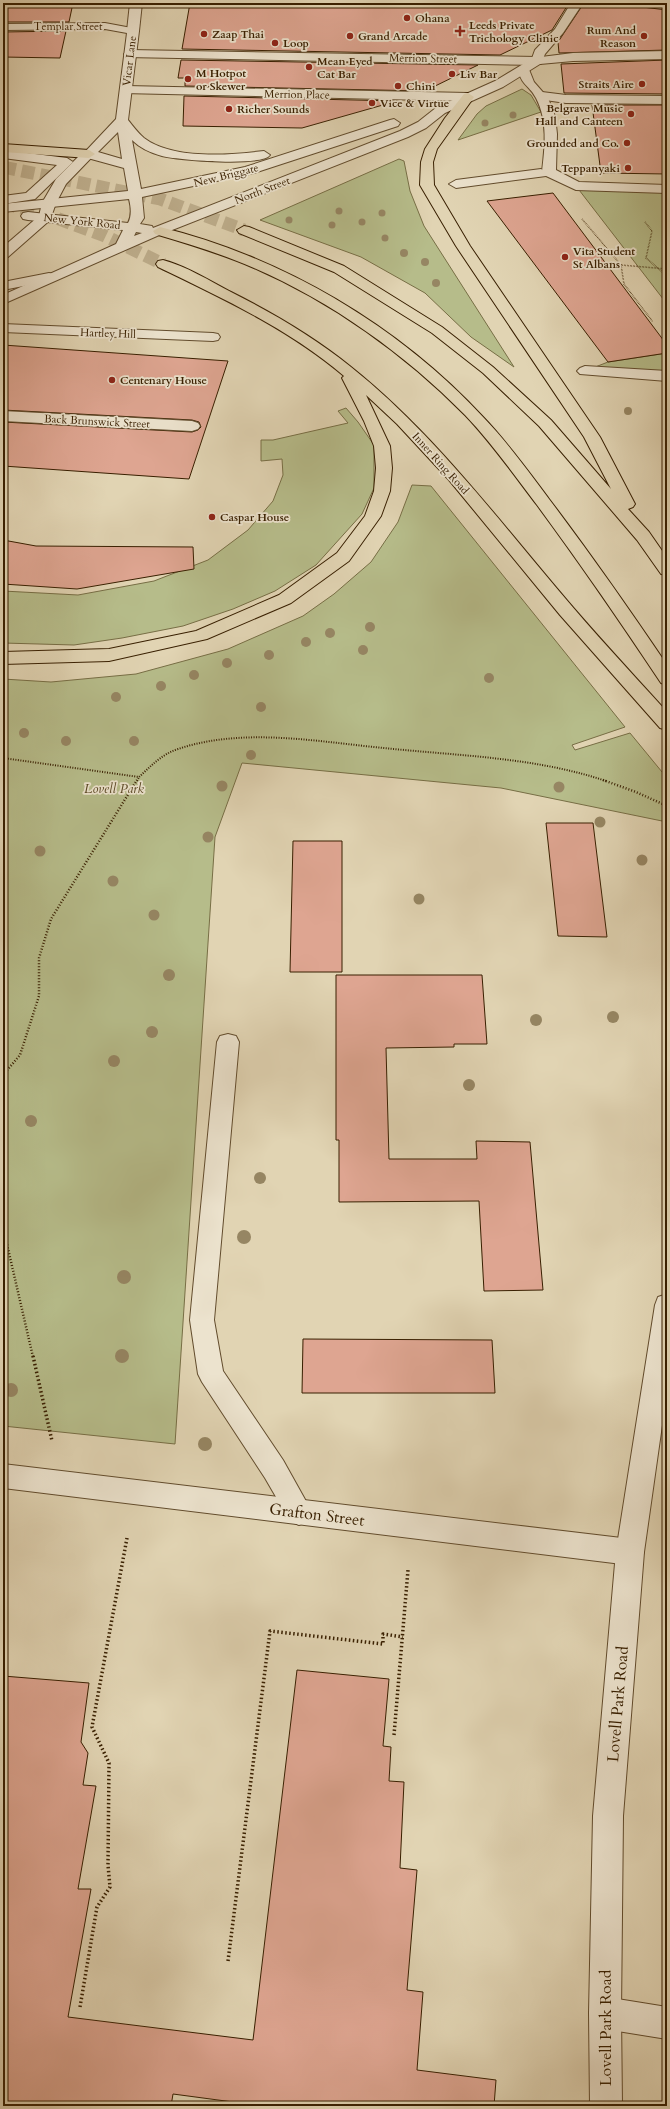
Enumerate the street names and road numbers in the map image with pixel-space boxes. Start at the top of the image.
street label: Templar Street [33,19,103,34]
street label: Vicar Lane [119,35,140,87]
street label: Merrion Street [389,50,458,67]
street label: Merrion Place [264,86,330,103]
street label: New Briggate [192,160,260,191]
street label: North Street [232,173,293,208]
street label: New York Road [43,210,121,233]
street label: Hartley Hill [80,325,136,342]
street label: Back Brunswick Street [44,411,151,432]
street label: Inner Ring Road [409,429,473,498]
street label: Grafton Street [268,1498,366,1532]
street label: Lovell Park Road [602,1645,634,1763]
street label: Lovell Park Road [595,1969,617,2086]

